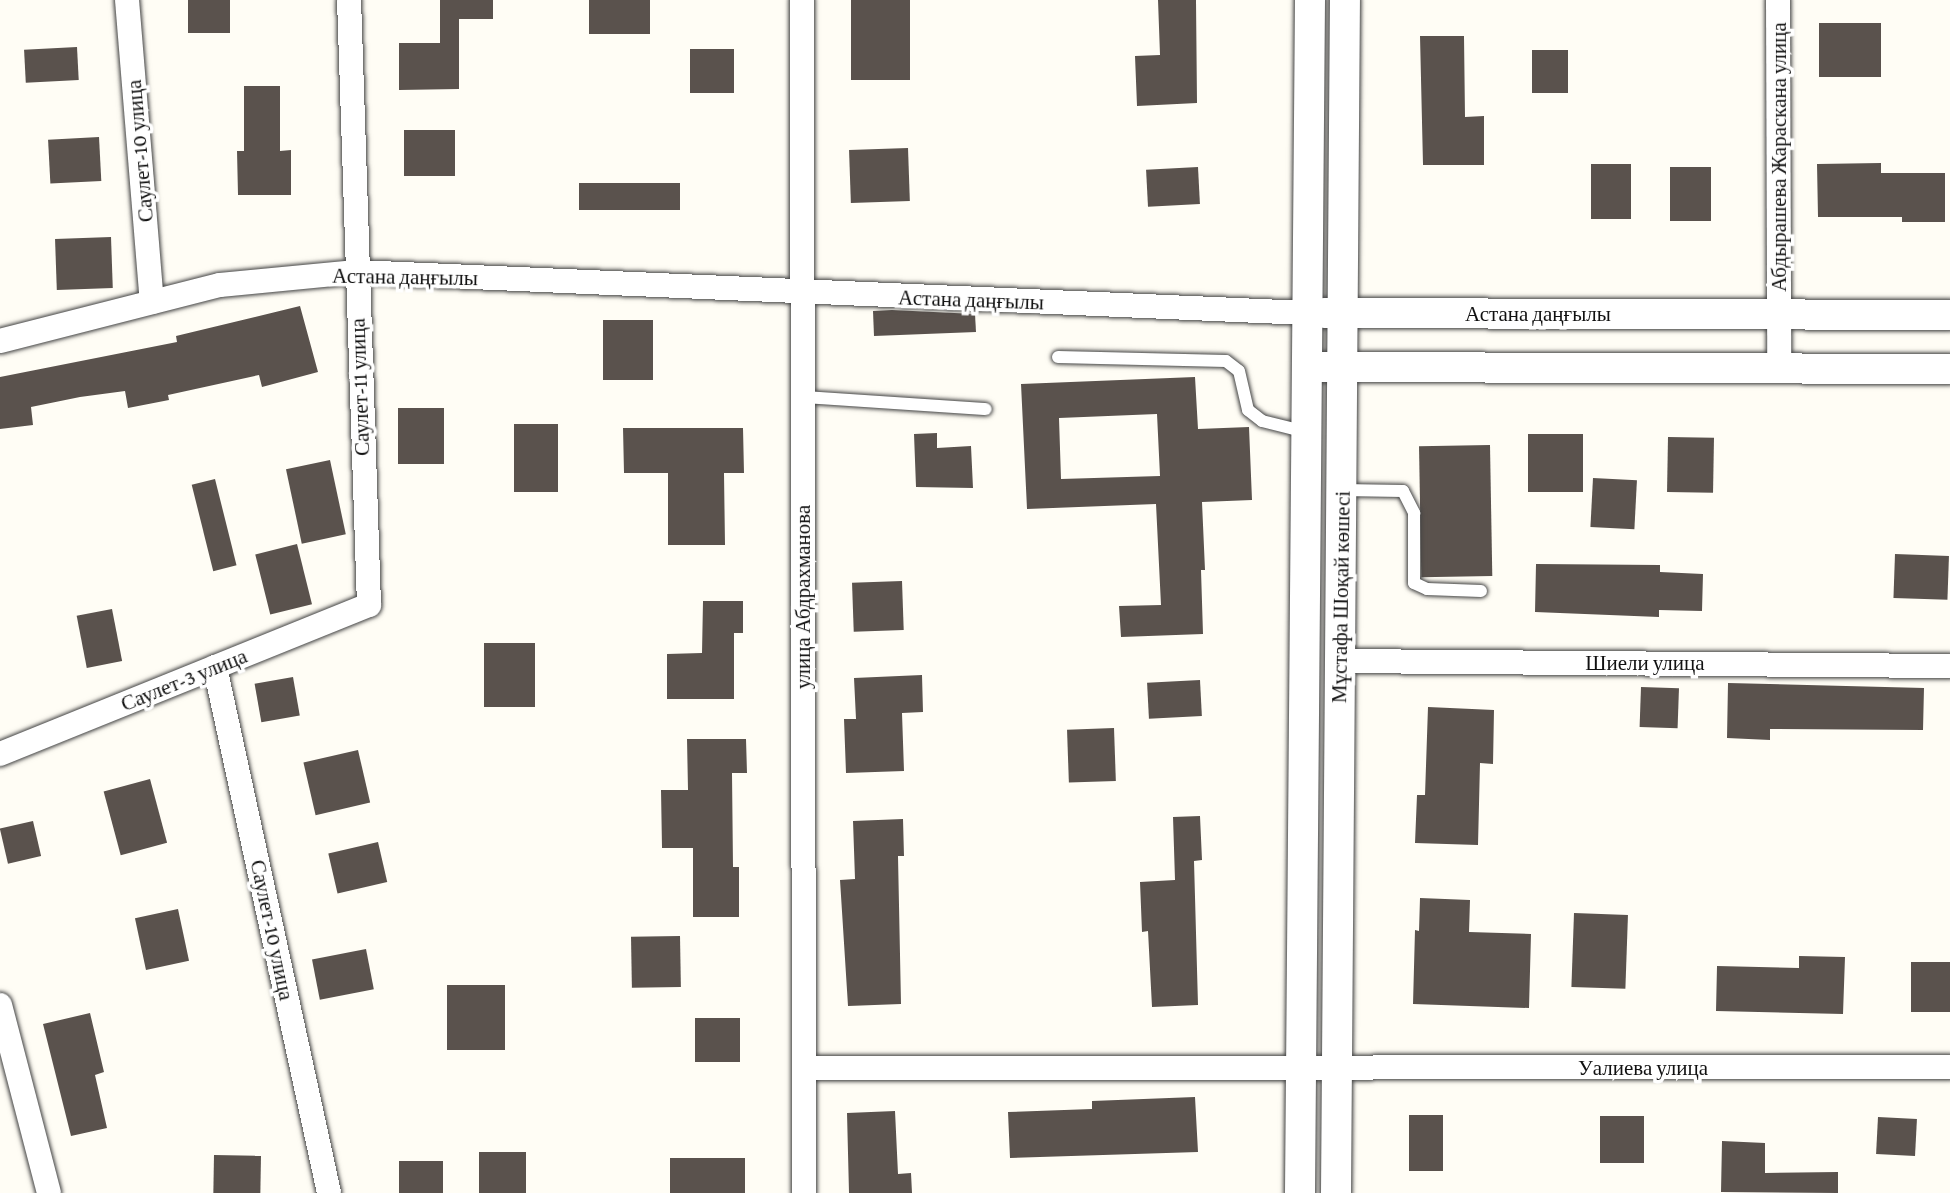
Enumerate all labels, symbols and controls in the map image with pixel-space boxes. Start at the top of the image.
street label: Абдырашева Жараскана улица [1766,22,1792,292]
street label: Саулет-10 улица [121,79,159,223]
street label: Астана даңғылы [332,263,478,291]
street label: Астана даңғылы [898,285,1044,315]
street label: Астана даңғылы [1465,301,1611,327]
street label: Саулет-11 улица [345,318,375,456]
street label: Мұстафа Шоқай көшесі [1327,491,1355,703]
street label: улица Абдрахманова [790,505,816,689]
street label: Саулет-3 улица [117,643,251,717]
street label: Шиели улица [1585,650,1705,676]
street label: Саулет-10 улица [245,858,299,1002]
street label: Уалиева улица [1578,1055,1708,1081]

